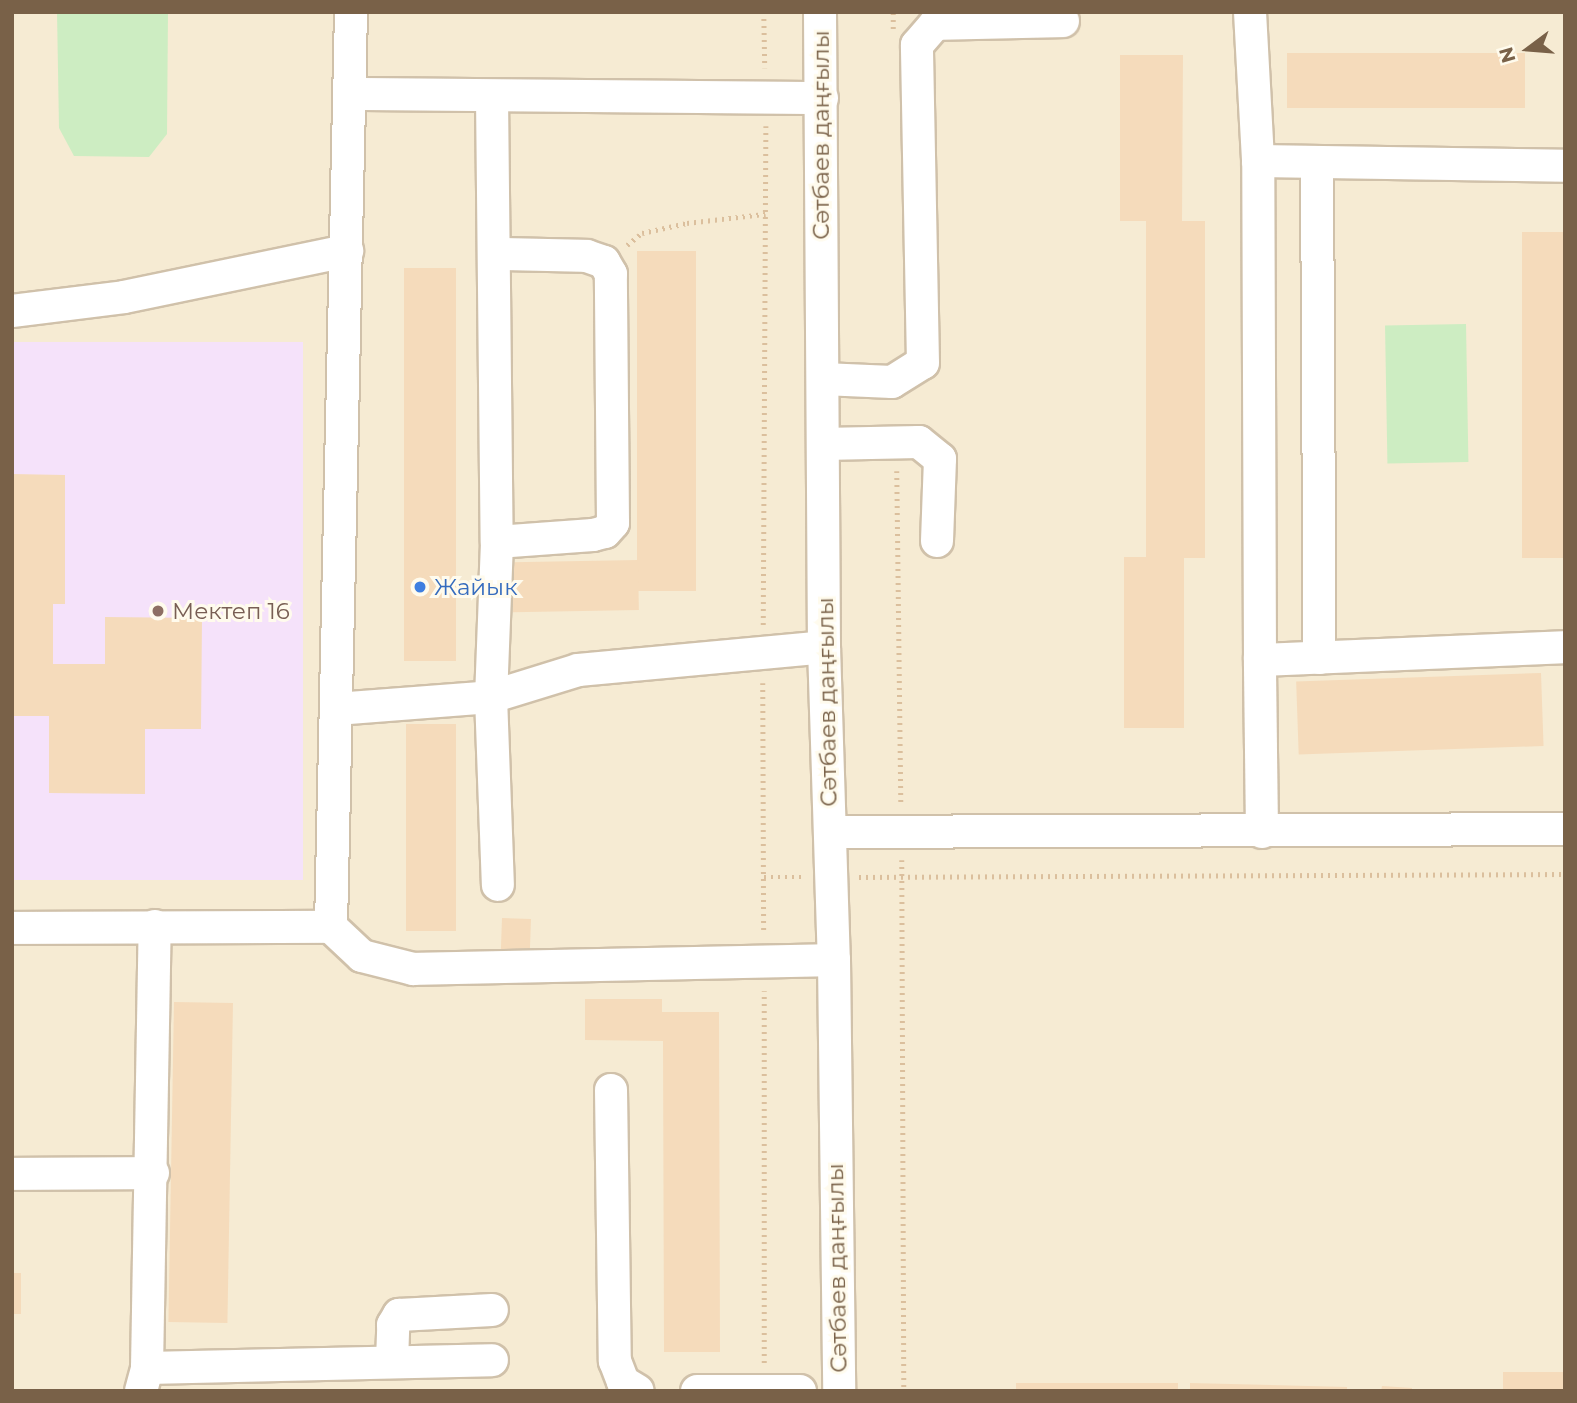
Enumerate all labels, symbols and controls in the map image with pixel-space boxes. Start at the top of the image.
north arrow [1493,14,1563,84]
street label: Сәтбаев даңғылы [807,30,835,240]
text: N [1494,44,1521,65]
place label: Жайык [434,573,518,601]
marker: Жайык [412,579,428,595]
place label: Мектеп 16 [172,597,290,625]
street label: Сәтбаев даңғылы [811,597,843,807]
marker: Мектеп 16 [150,603,166,619]
street label: Сәтбаев даңғылы [821,1163,853,1373]

